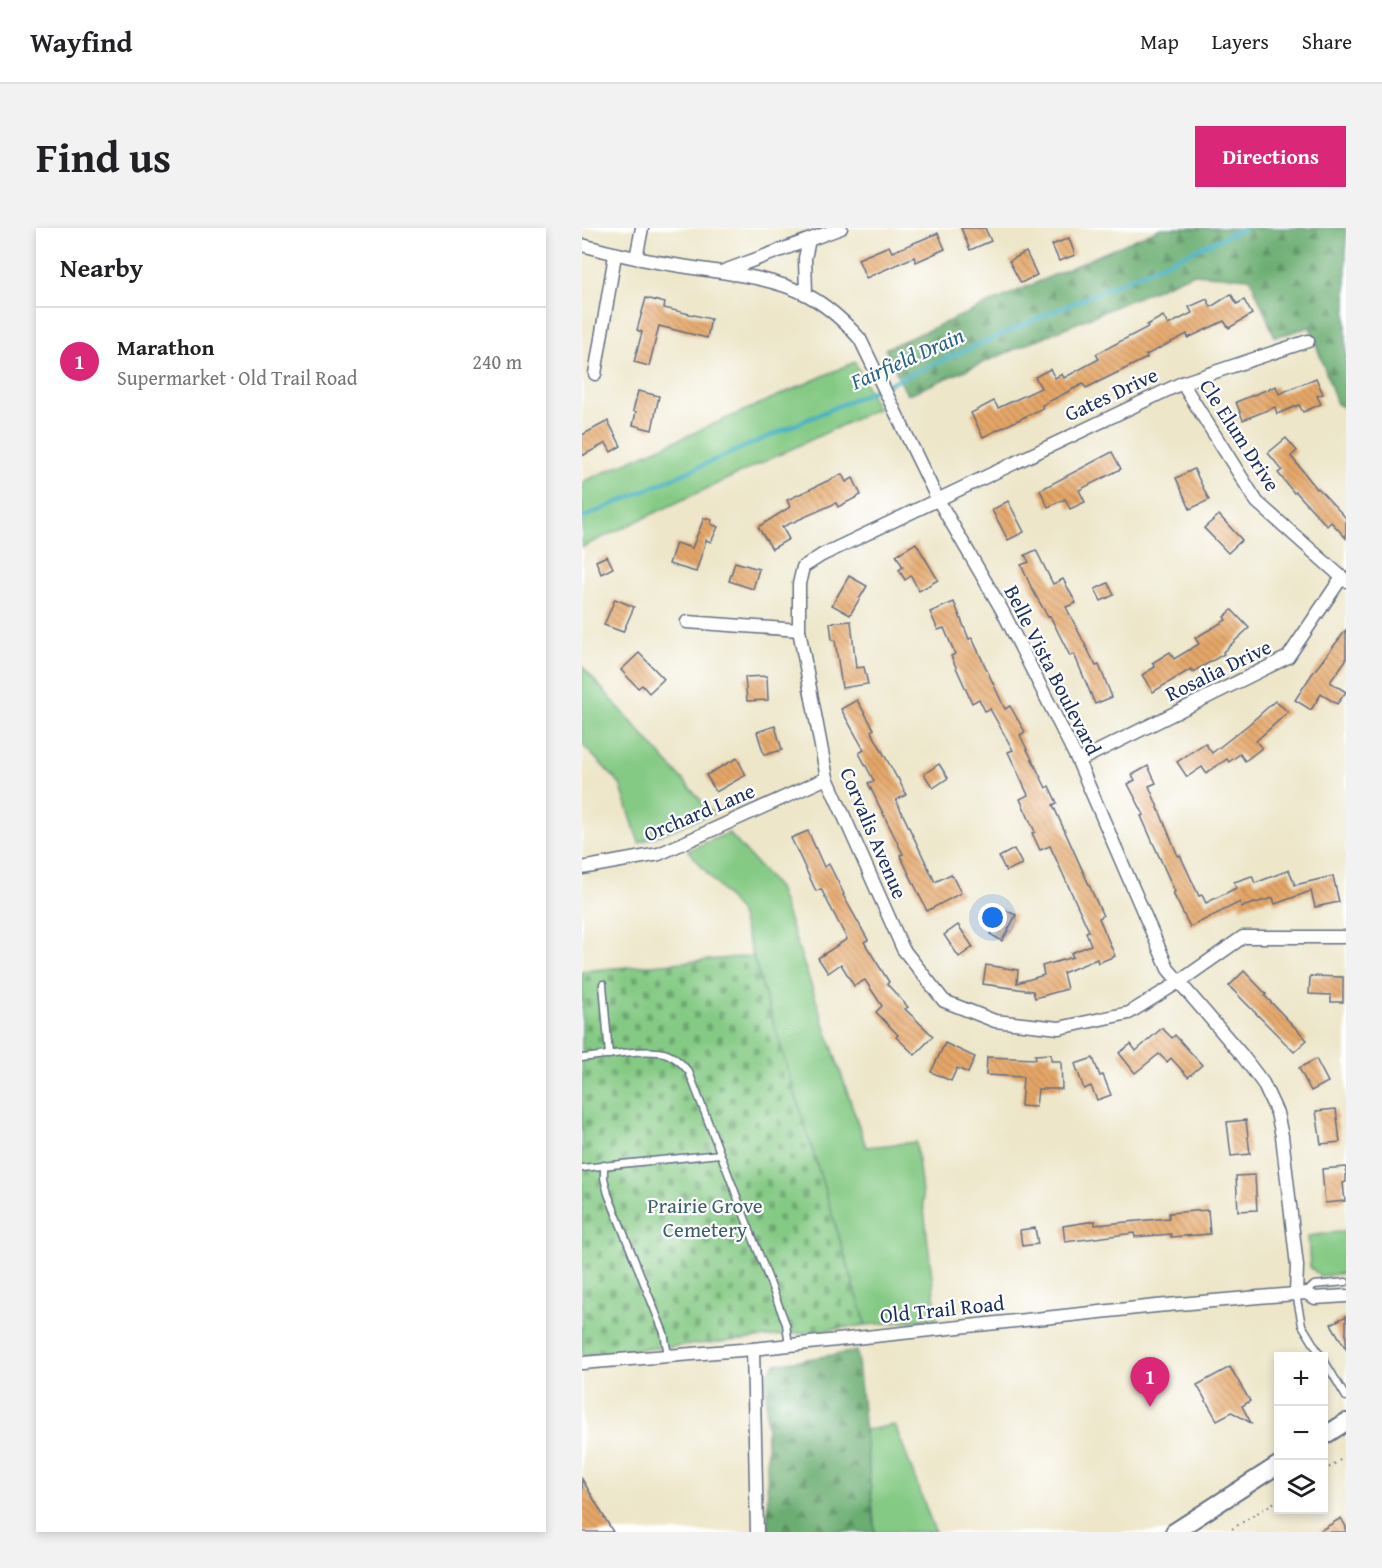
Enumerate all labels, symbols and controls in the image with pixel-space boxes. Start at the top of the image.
text: Wayfind [30,21,132,62]
text: Map [1140,26,1179,57]
text: Layers [1212,26,1269,57]
text: Share [1302,26,1352,57]
text: Find us [36,126,171,187]
button: Directions [1195,126,1346,187]
text: Nearby [60,248,143,287]
water label: Fairfield Drain [844,319,969,398]
text: Marathon [117,331,214,363]
text: 1 [74,347,85,376]
text: 240 m [472,347,522,376]
street label: Gates Drive [1059,359,1163,429]
text: Supermarket · Old Trail Road [117,363,357,392]
street label: Cle Elum Drive [1192,373,1288,497]
street label: Belle Vista Boulevard [997,580,1110,761]
street label: Rosalia Drive [1160,631,1276,709]
street label: Corvalis Avenue [832,762,916,904]
street label: Orchard Lane [639,775,759,849]
your location [978,903,1007,932]
park label: Prairie Grove Cemetery [647,1190,763,1245]
street label: Old Trail Road [878,1287,1007,1331]
map controls [1274,1352,1328,1514]
button: + [1274,1352,1328,1406]
pin: 1 [1130,1358,1170,1407]
button: − [1274,1406,1328,1460]
button: layers [1274,1460,1328,1514]

